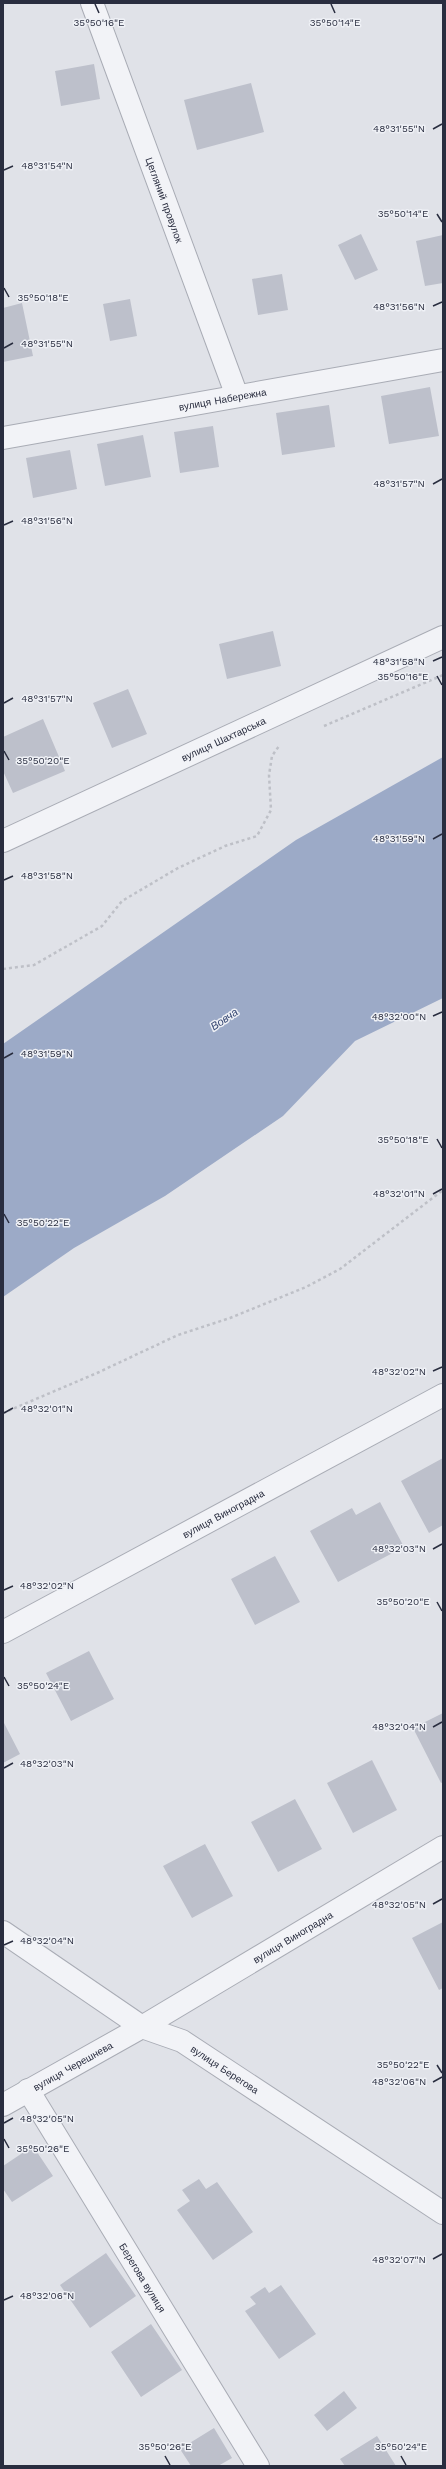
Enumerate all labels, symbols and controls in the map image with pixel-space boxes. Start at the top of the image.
text: 35°50'16"E [73,17,125,28]
text: 35°50'14"E [310,17,360,28]
text: 48°31'55"N [373,123,425,134]
street label: Цегляний провулок [143,156,185,245]
text: 48°31'54"N [21,160,73,171]
text: 35°50'14"E [378,208,428,219]
text: 35°50'18"E [17,292,69,303]
text: 48°31'56"N [373,301,425,312]
text: 48°31'55"N [21,338,73,349]
street label: вулиця Набережна [178,386,268,413]
text: 48°31'57"N [373,478,425,489]
text: 48°31'56"N [21,515,73,526]
text: 48°31'58"N [373,656,425,667]
text: 35°50'16"E [377,671,429,682]
text: 48°31'57"N [21,693,73,704]
street label: вулиця Шахтарська [180,715,268,763]
text: 35°50'20"E [16,755,70,766]
text: 48°31'59"N [373,833,425,844]
text: 48°31'58"N [21,870,73,881]
water label: Вовча [208,1006,241,1033]
text: 48°32'00"N [372,1011,426,1022]
text: 48°31'59"N [21,1048,73,1059]
text: 35°50'18"E [377,1134,429,1145]
text: 48°32'01"N [373,1188,425,1199]
text: 35°50'22"E [17,1217,69,1228]
text: 48°32'02"N [372,1366,426,1377]
text: 48°32'01"N [21,1403,73,1414]
street label: вулиця Виноградна [181,1487,266,1540]
text: 48°32'03"N [372,1543,426,1554]
text: 48°32'02"N [20,1580,74,1591]
text: 35°50'20"E [376,1596,430,1607]
text: 35°50'24"E [17,1680,69,1691]
text: 48°32'04"N [372,1721,426,1732]
text: 48°32'03"N [20,1758,74,1769]
text: 48°32'05"N [372,1899,426,1910]
street label: вулиця Виноградна [251,1909,335,1965]
text: 48°32'04"N [20,1935,74,1946]
street label: вулиця Черешнева [31,2039,115,2093]
street label: вулиця Берегова [189,2043,261,2096]
text: 35°50'22"E [377,2059,429,2070]
text: 48°32'06"N [372,2076,426,2087]
text: 48°32'05"N [20,2113,74,2124]
text: 35°50'26"E [17,2143,69,2154]
street label: Берегова вулиця [117,2241,168,2314]
text: 48°32'07"N [372,2254,426,2265]
text: 48°32'06"N [20,2290,74,2301]
text: 35°50'26"E [139,2441,191,2452]
text: 35°50'24"E [375,2441,427,2452]

